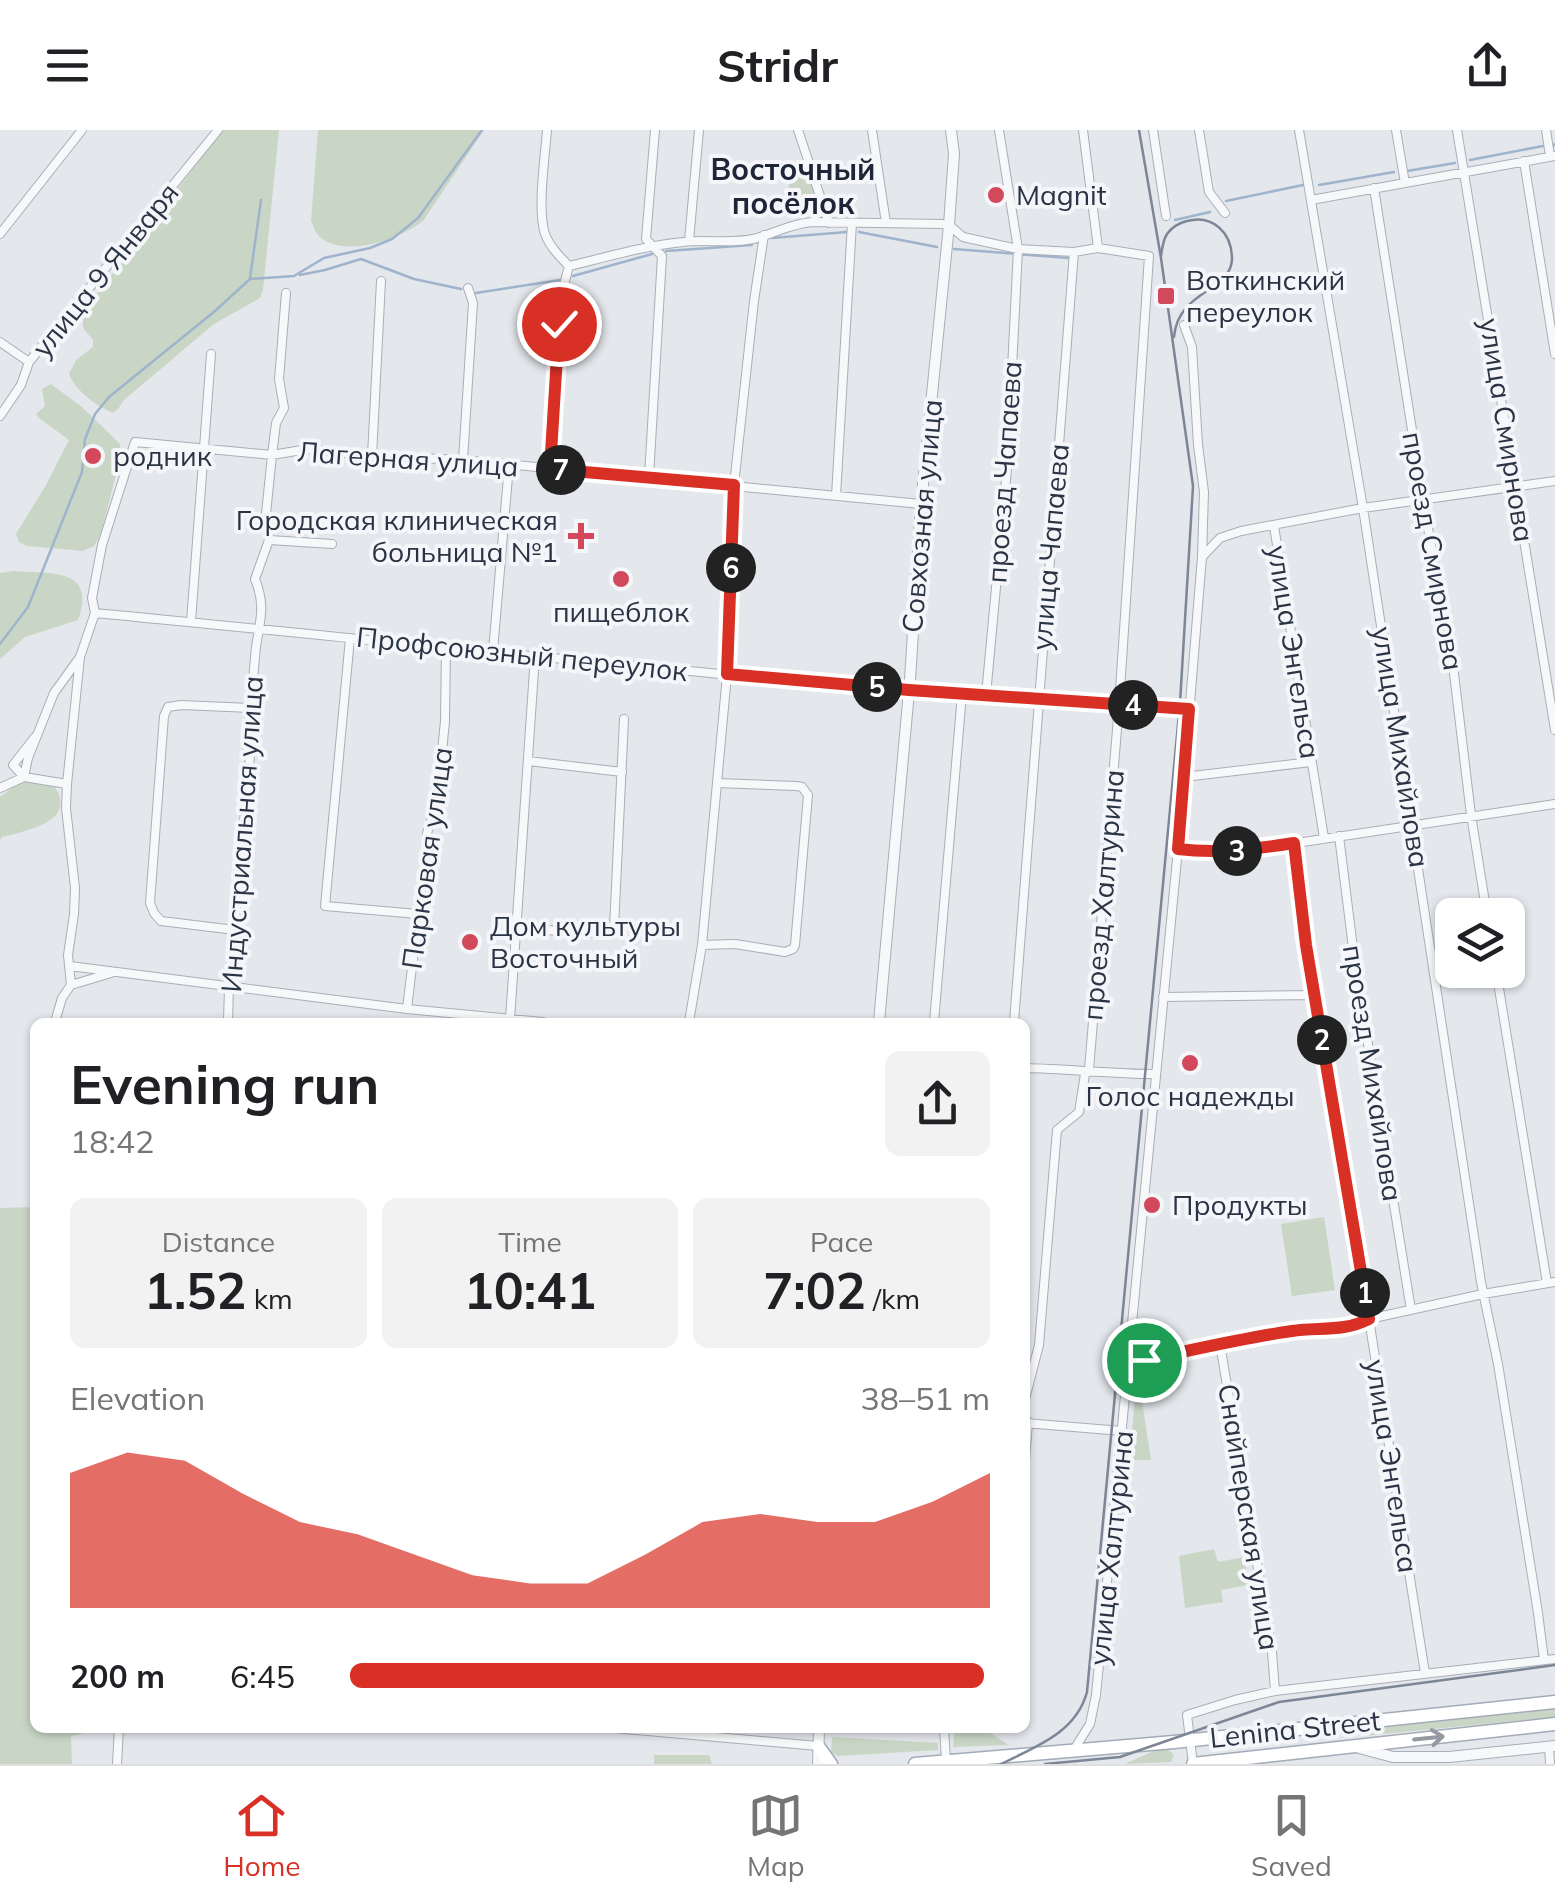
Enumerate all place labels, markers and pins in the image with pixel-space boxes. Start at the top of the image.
place label: Magnit [1016,177,1107,212]
marker: Magnit [985,184,1007,206]
place label: Воткинский переулок [1186,262,1345,329]
pin [517,282,602,367]
marker: Воткинский переулок [1155,285,1177,307]
place label: родник [113,438,213,473]
marker: родник [82,445,104,467]
pin: 7 [536,445,586,495]
place label: Городская клиническая больница №1 [236,502,558,569]
marker: Городская клиническая больница №1 [568,523,594,549]
pin: 6 [706,543,756,593]
marker: пищеблок [610,568,632,590]
place label: пищеблок [553,594,690,629]
pin: 5 [852,662,902,712]
pin: 4 [1108,680,1158,730]
pin: 3 [1212,826,1262,876]
place label: Дом культуры Восточный [490,908,681,975]
marker: Дом культуры Восточный [459,931,481,953]
pin: 2 [1297,1015,1347,1065]
marker: Голос надежды [1179,1052,1201,1074]
place label: Голос надежды [1085,1078,1295,1113]
place label: Продукты [1172,1187,1308,1222]
marker: Продукты [1141,1194,1163,1216]
pin: 1 [1340,1268,1390,1318]
pin [1102,1318,1187,1403]

